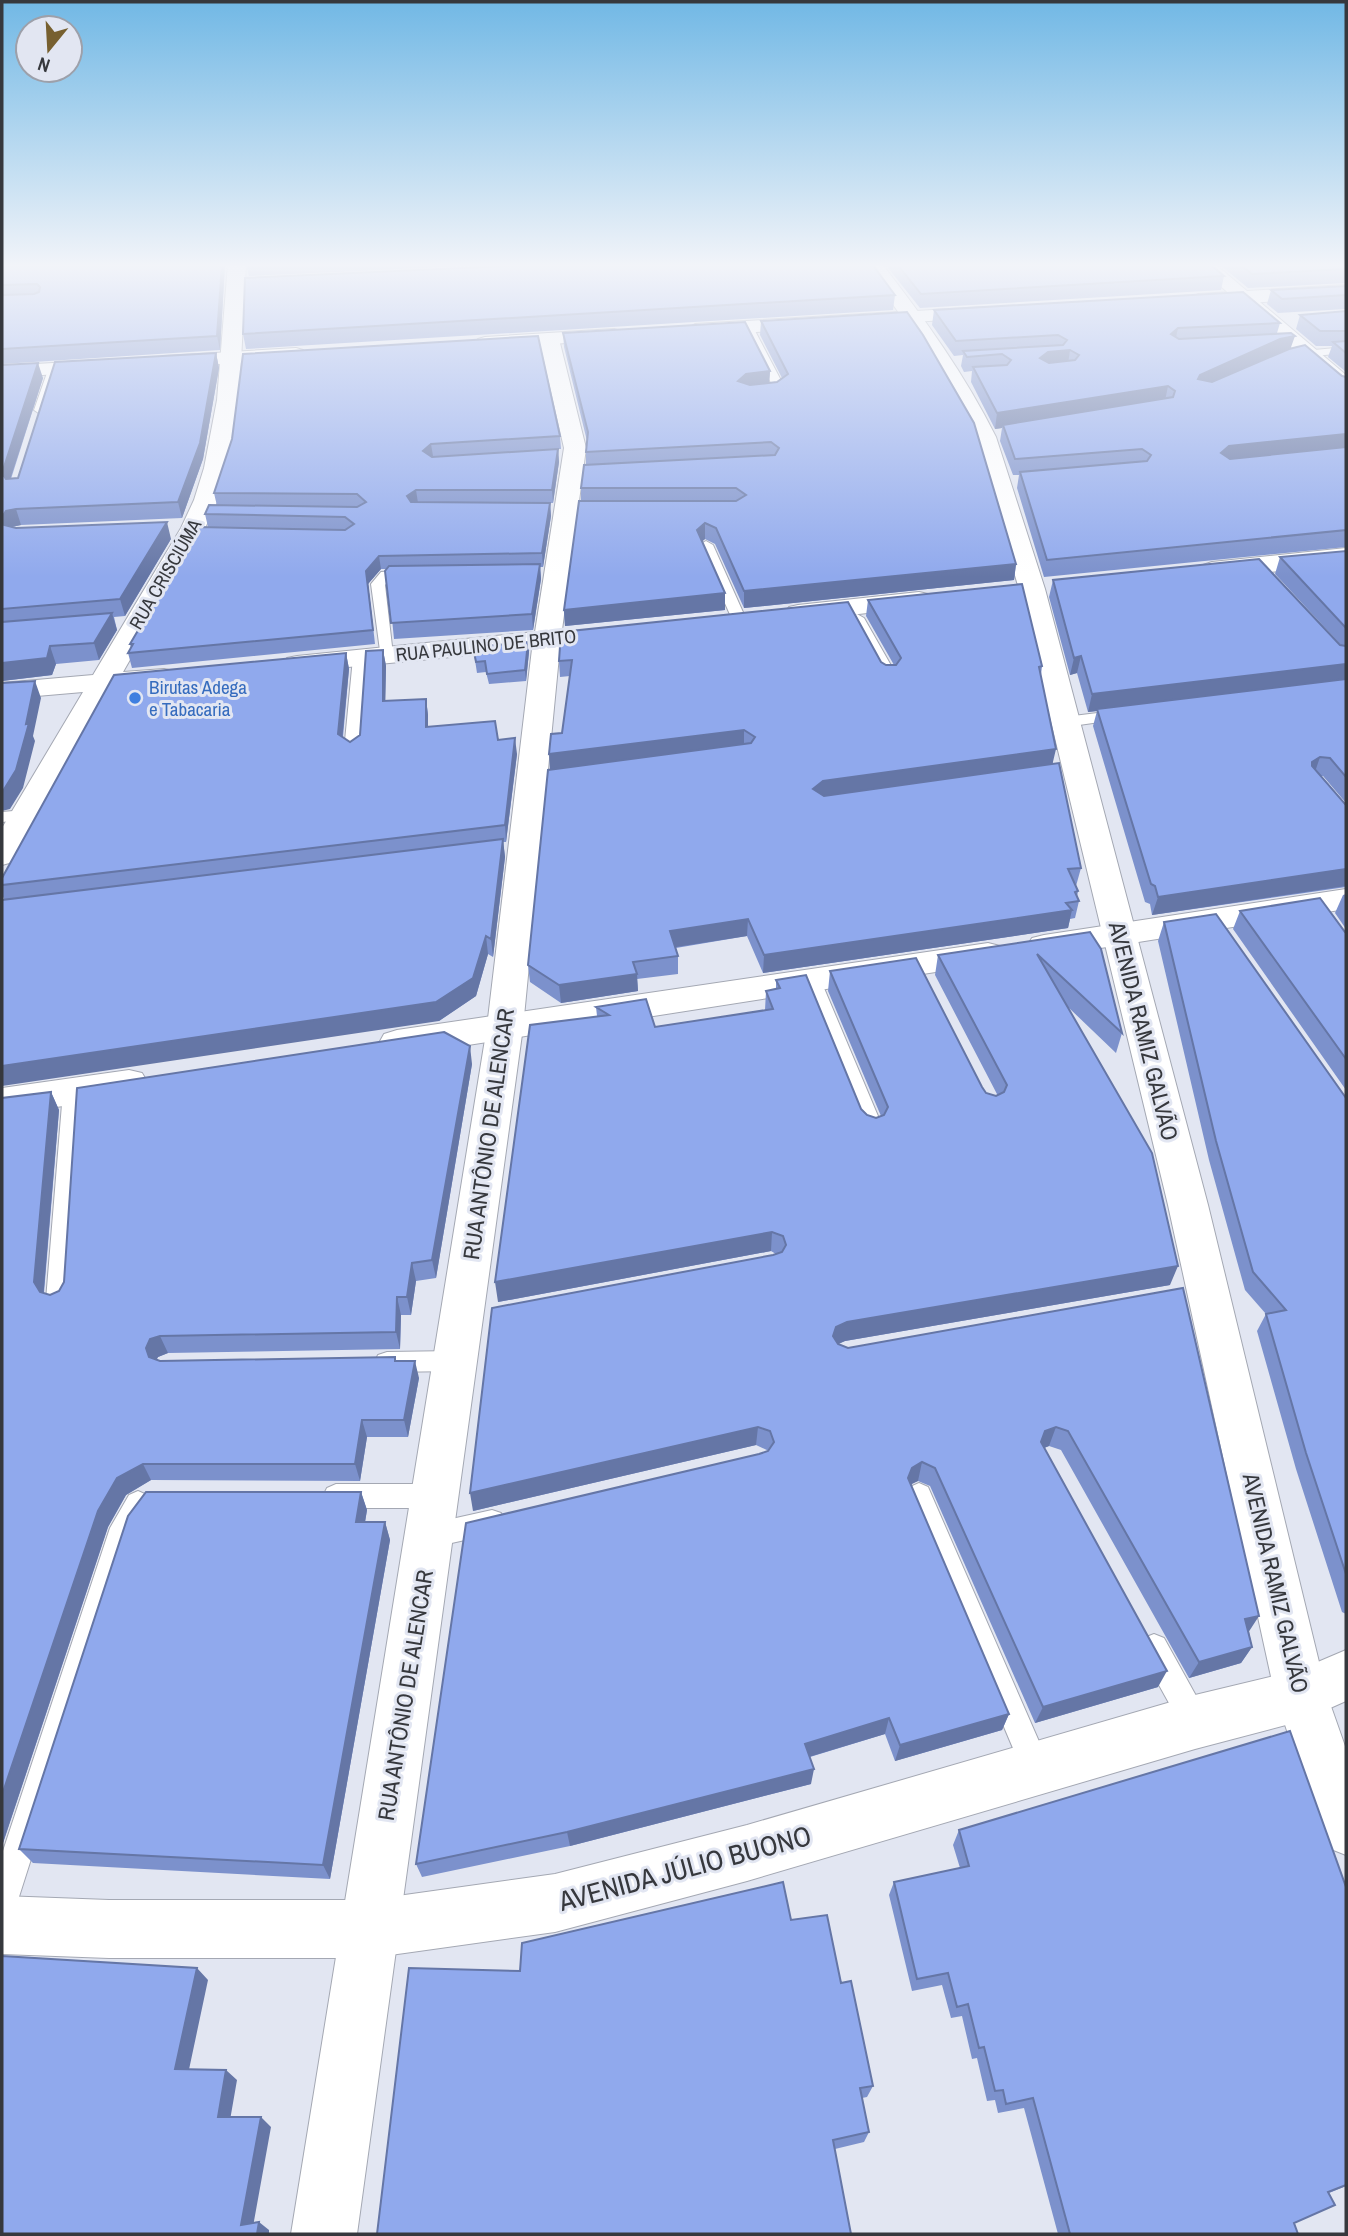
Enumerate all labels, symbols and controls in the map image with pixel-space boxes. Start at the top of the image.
north arrow [14,14,84,84]
text: N [34,51,53,79]
street label: RUA CRISCIÚMA [123,513,208,634]
street label: RUA PAULINO DE BRITO [394,623,578,667]
place label: Birutas Adega e Tabacaria [149,674,247,722]
marker: Birutas Adega e Tabacaria [127,690,143,706]
street label: AVENIDA RAMIZ GALVÃO [1102,917,1186,1144]
street label: RUA ANTÔNIO DE ALENCAR [455,1006,521,1262]
street label: AVENIDA RAMIZ GALVÃO [1235,1469,1316,1696]
street label: RUA ANTÔNIO DE ALENCAR [370,1567,440,1823]
street label: AVENIDA JÚLIO BUONO [554,1816,815,1920]

